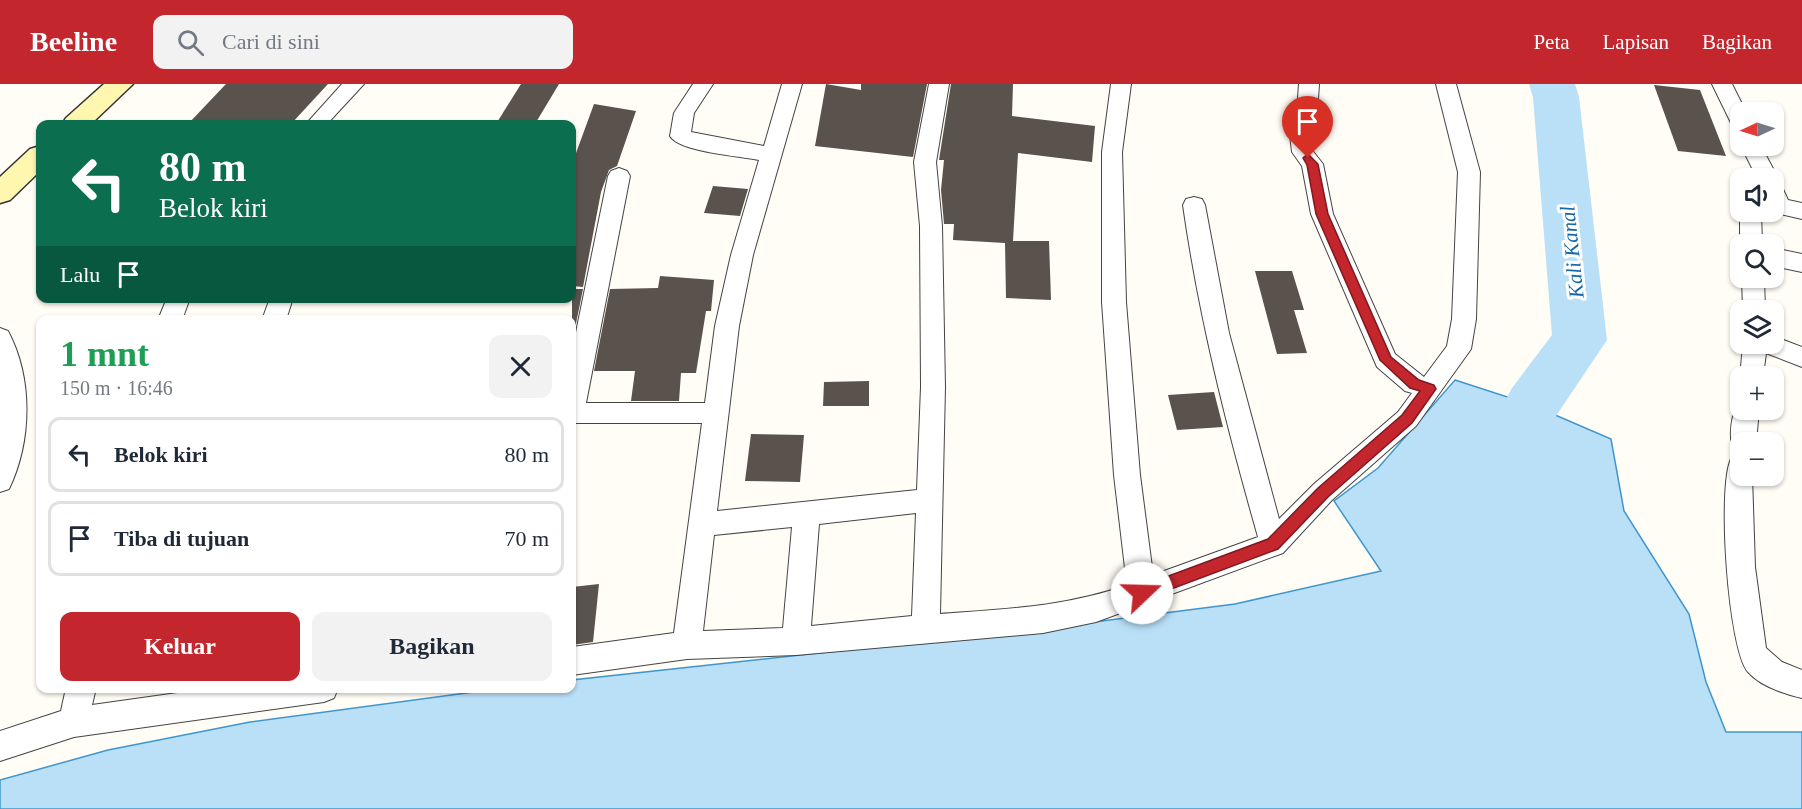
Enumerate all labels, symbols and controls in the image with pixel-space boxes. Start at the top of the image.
search box [153,15,573,69]
text: Beeline [30,26,117,57]
icon: search [174,26,207,59]
text: Cari di sini [222,29,320,54]
text: Peta [1533,30,1570,54]
text: Lapisan [1603,30,1669,54]
text: Bagikan [1702,30,1772,54]
pin [1282,96,1333,158]
north arrow [1730,102,1784,156]
map controls [1730,102,1784,486]
icon: arrive [1291,105,1324,138]
icon: left [60,144,138,222]
text: 80 m [159,144,247,190]
button: sound [1730,168,1784,222]
text: Belok kiri [159,193,268,223]
water label: Kali Kanal [1555,204,1589,300]
button: search [1730,234,1784,288]
icon: arrive [112,258,145,291]
text: Lalu [60,262,100,287]
button: layers [1730,300,1784,354]
text: 1 mnt [60,334,149,374]
button: close [489,335,552,398]
button: + [1730,366,1784,420]
text: 150 m · 16:46 [60,377,173,399]
button: − [1730,432,1784,486]
icon: left [63,438,96,471]
text: Belok kiri [114,442,208,467]
text: 80 m [504,442,549,467]
icon: arrive [63,522,96,555]
text: Tiba di tujuan [114,526,249,551]
text: 70 m [504,526,549,551]
position arrow [1110,561,1174,625]
button: Keluar [60,612,300,681]
button: Bagikan [312,612,552,681]

